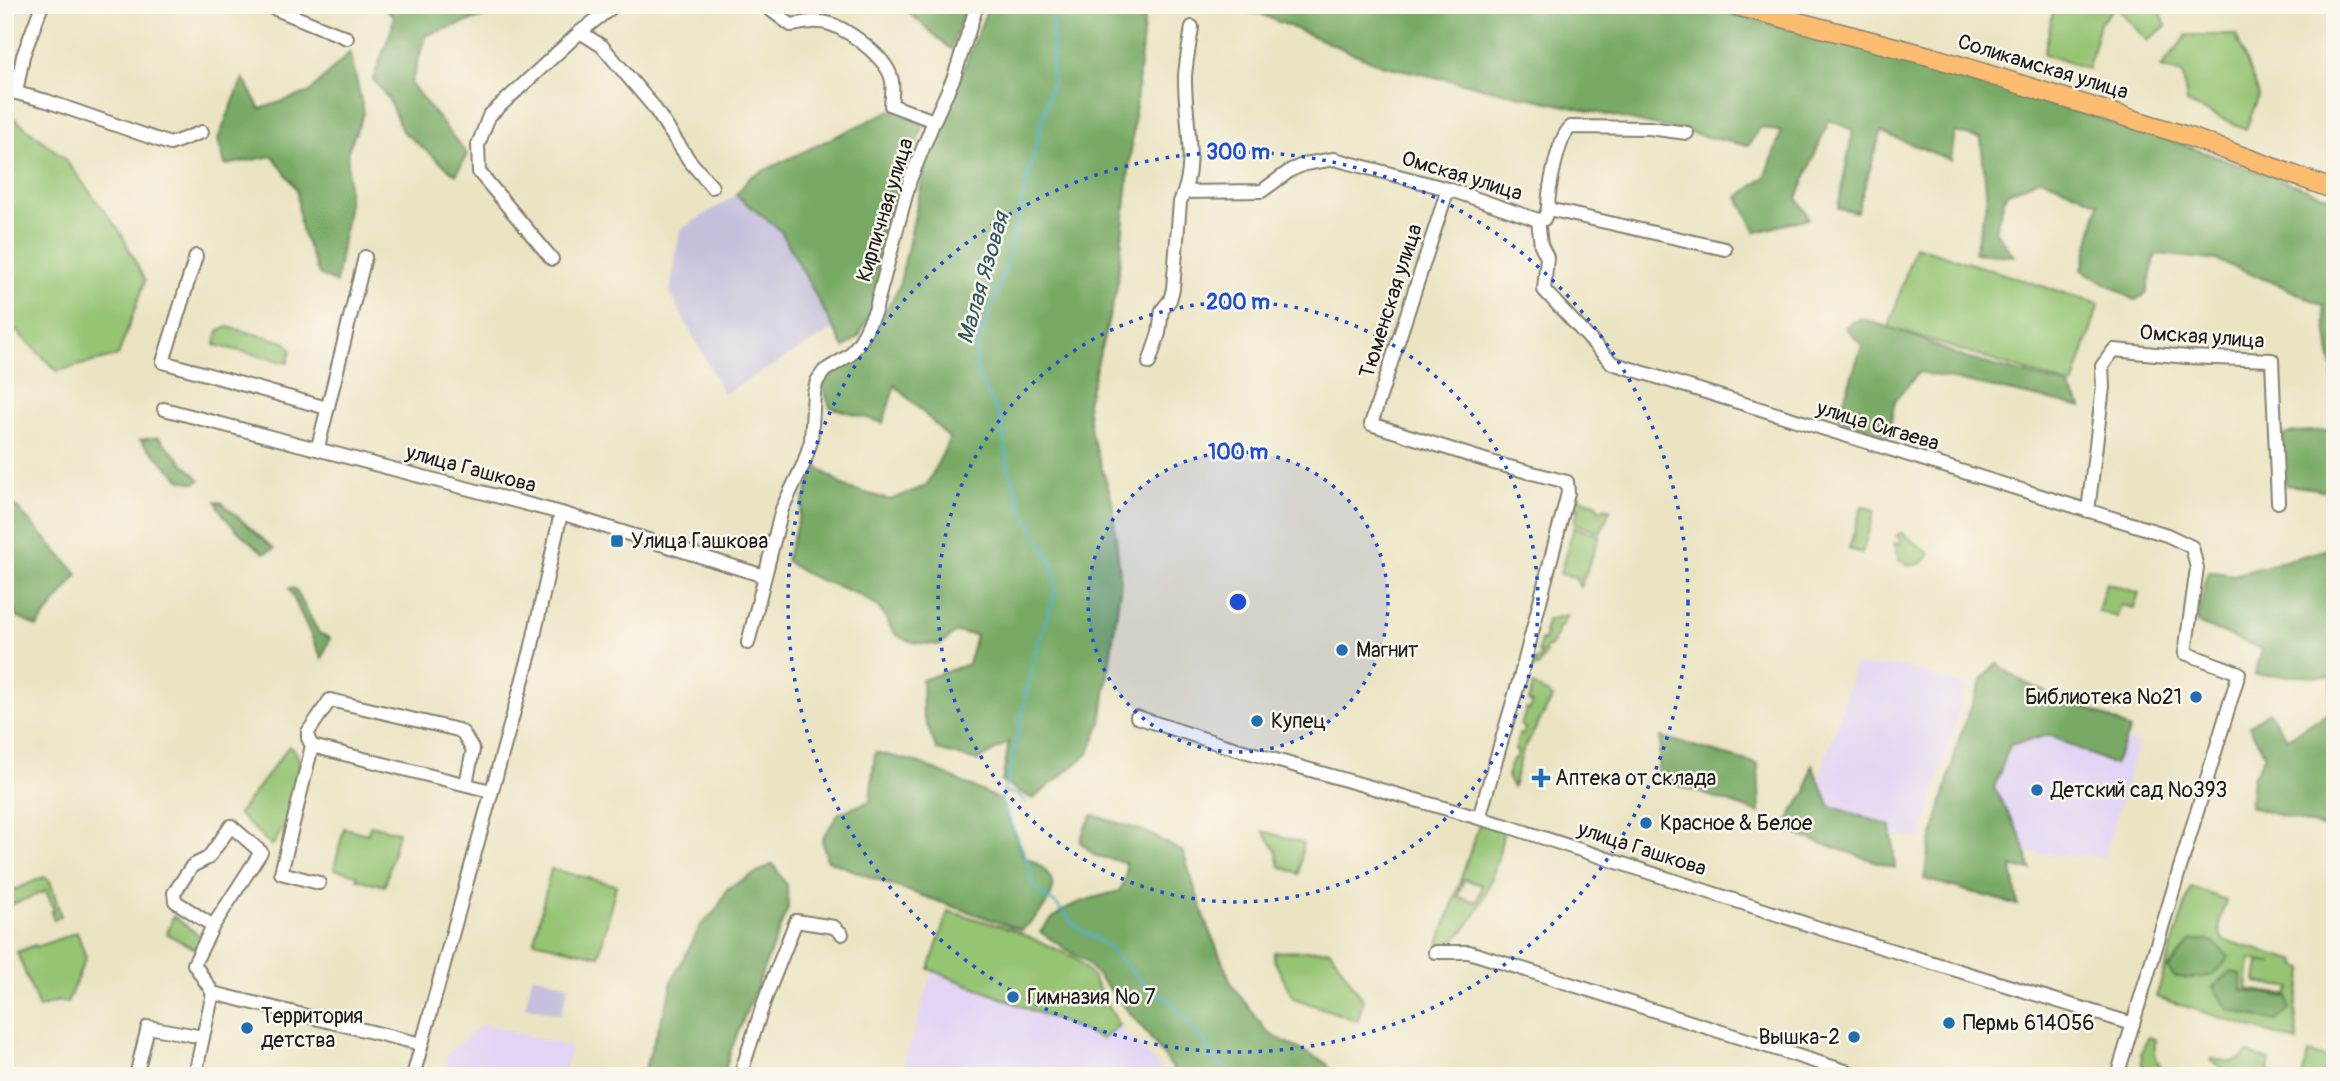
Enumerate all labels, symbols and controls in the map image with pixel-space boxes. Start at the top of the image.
street label: Соликамская улица [1954,28,2132,106]
street label: Кирпичная улица [850,135,920,285]
text: 300 m [1206,139,1270,166]
street label: Омская улица [1398,145,1526,207]
water label: Малая Язовая [950,207,1016,347]
street label: Тюменская улица [1353,220,1429,382]
text: 200 m [1206,289,1270,316]
street label: Омская улица [2139,319,2265,355]
street label: улица Сигаева [1813,394,1942,457]
street label: улица Гашкова [402,438,539,499]
text: 100 m [1208,439,1268,466]
place label: Улица Гашкова [631,528,768,555]
marker: Улица Гашкова [609,533,625,549]
centre of rings [1226,590,1250,614]
place label: Магнит [1356,637,1419,664]
marker: Магнит [1334,642,1350,658]
place label: Библиотека №21 [2025,684,2182,711]
marker: Библиотека №21 [2188,689,2204,705]
place label: Купец [1271,708,1326,735]
marker: Купец [1249,713,1265,729]
place label: Аптека от склада [1555,765,1716,792]
marker: Аптека от склада [1533,770,1549,786]
place label: Детский сад №393 [2050,777,2227,804]
marker: Детский сад №393 [2029,782,2045,798]
place label: Красное & Белое [1660,810,1813,837]
street label: улица Гашкова [1573,815,1710,883]
marker: Красное & Белое [1638,815,1654,831]
place label: Гимназия № 7 [1027,984,1156,1011]
marker: Гимназия № 7 [1005,989,1021,1005]
place label: Территория детства [261,1003,363,1054]
place label: Пермь 614056 [1963,1010,2094,1037]
marker: Пермь 614056 [1941,1015,1957,1031]
marker: Территория детства [239,1020,255,1036]
place label: Вышка-2 [1758,1024,1840,1051]
marker: Вышка-2 [1846,1029,1862,1045]

